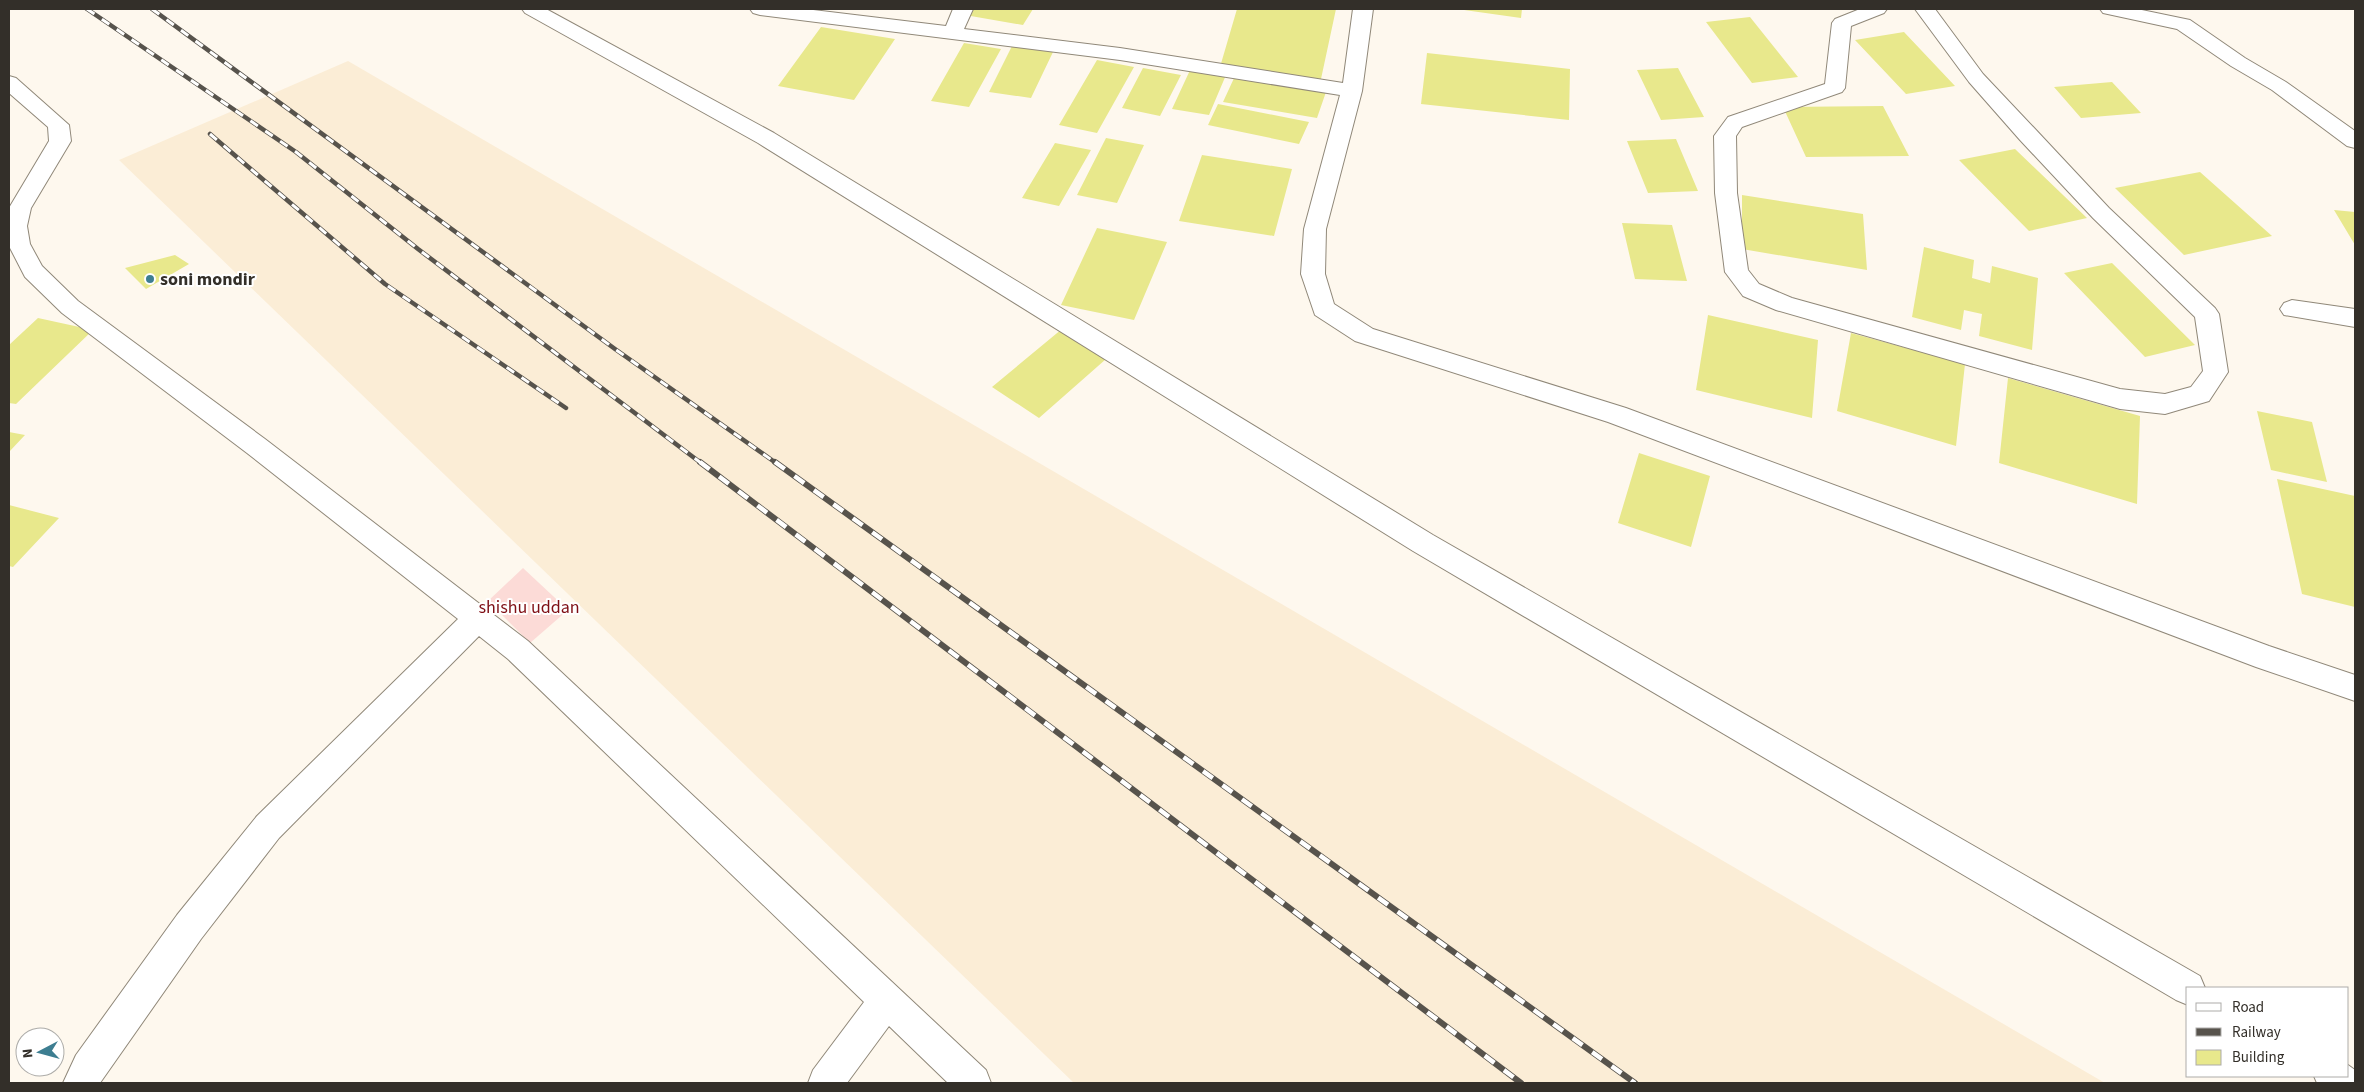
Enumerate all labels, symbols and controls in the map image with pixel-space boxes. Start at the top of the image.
place label: soni mondir [160,267,256,292]
marker: soni mondir [144,273,156,285]
park label: shishu uddan [478,595,580,620]
legend [2186,987,2349,1077]
text: Road [2232,997,2264,1018]
text: Railway [2232,1022,2281,1043]
north arrow [15,1027,65,1077]
text: Building [2232,1047,2285,1068]
text: N [18,1048,38,1059]

